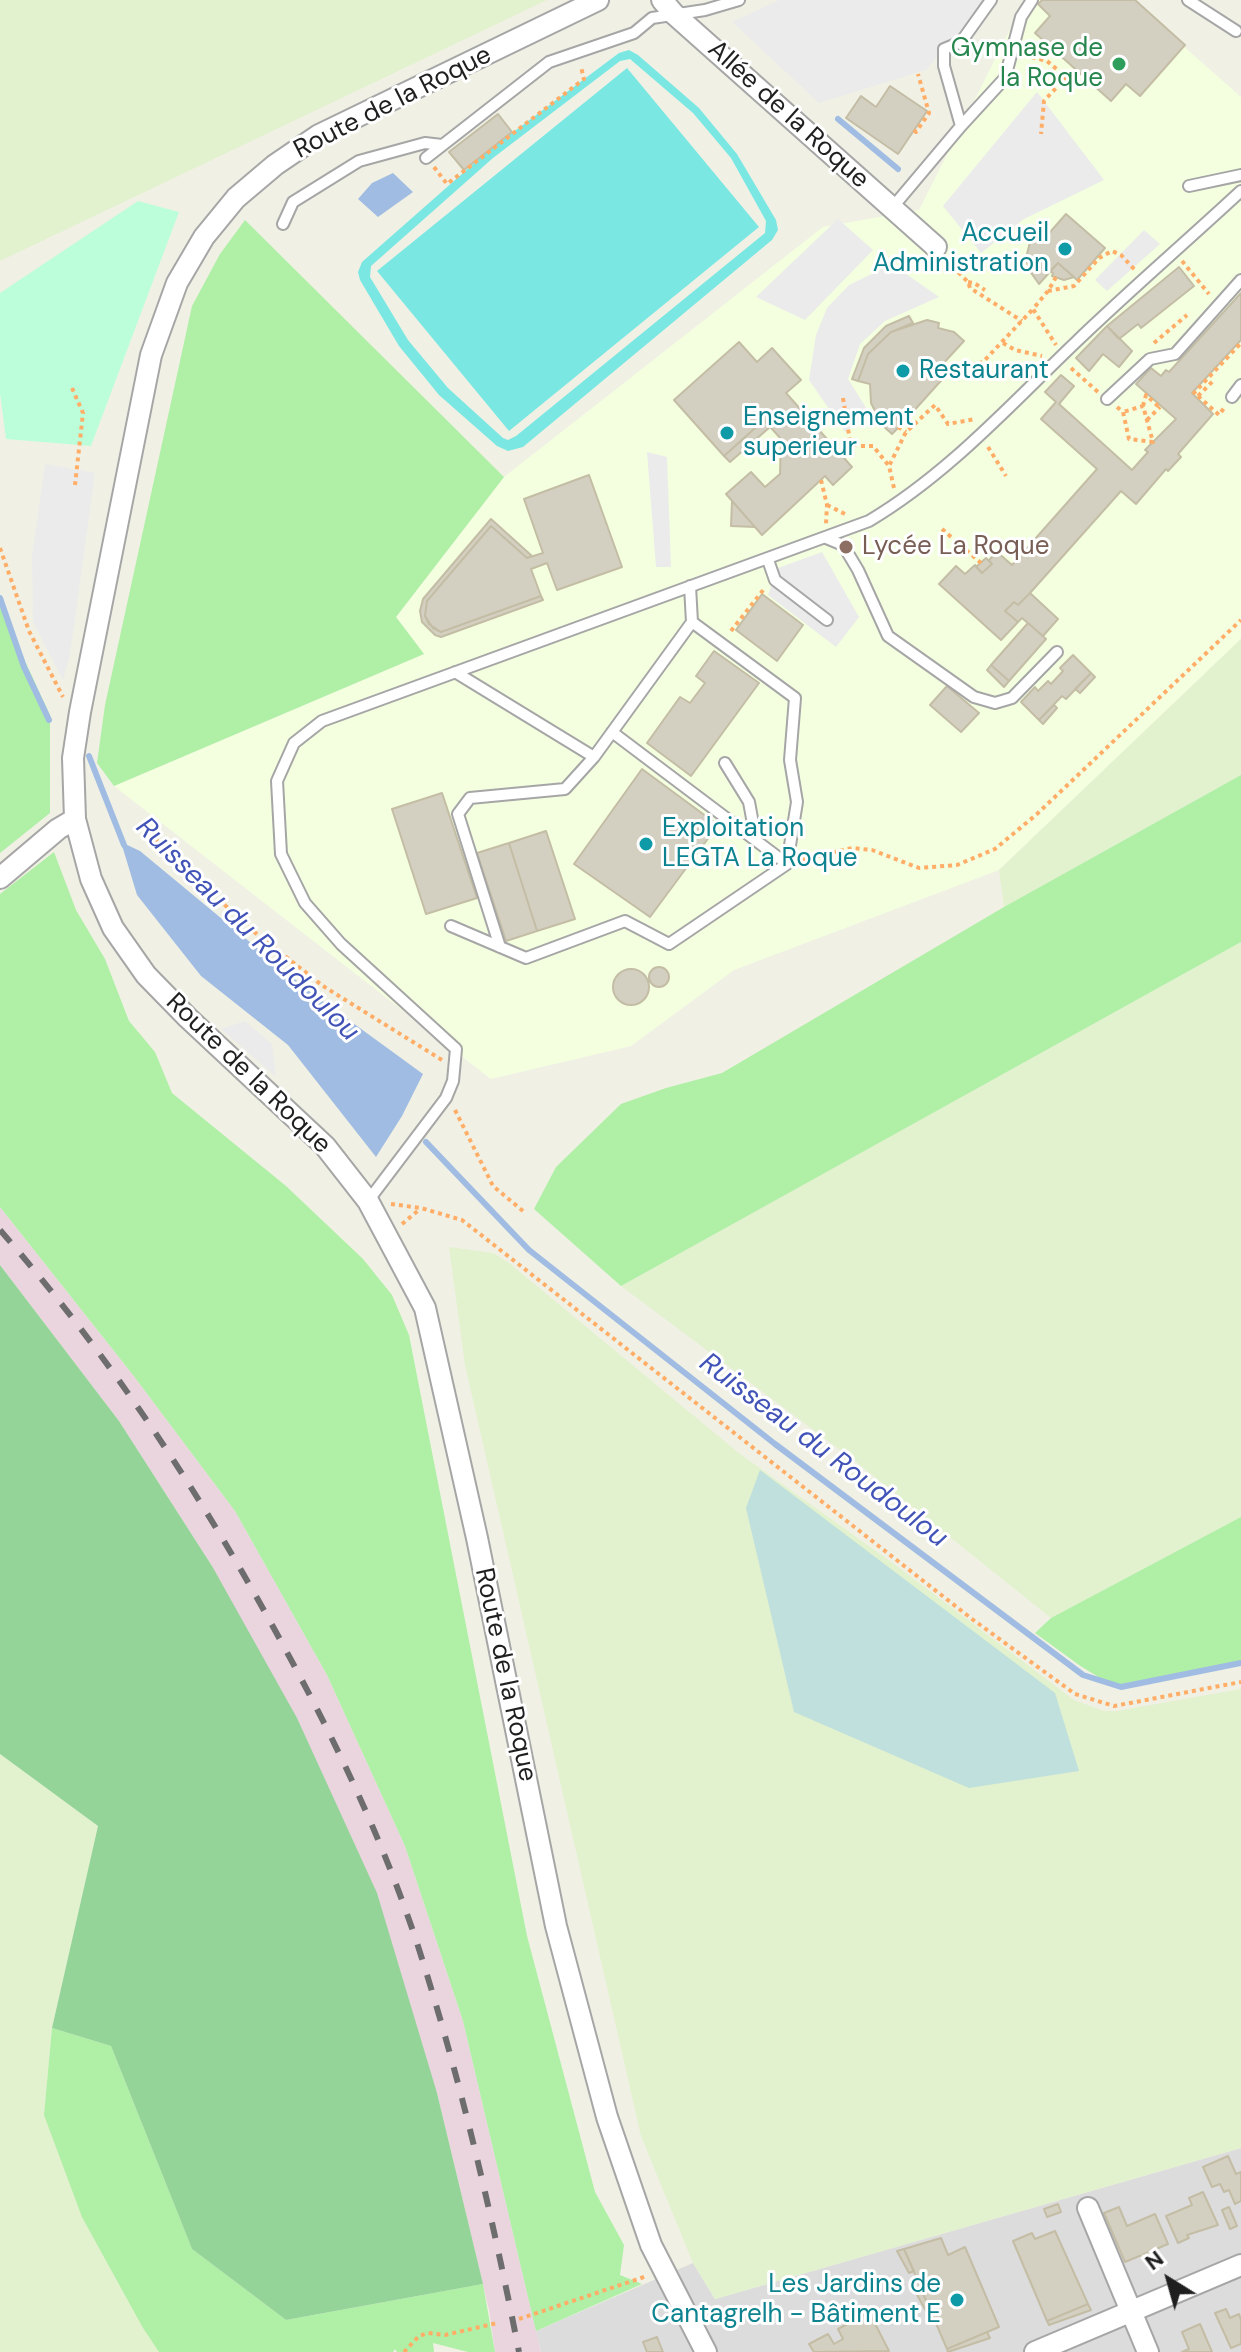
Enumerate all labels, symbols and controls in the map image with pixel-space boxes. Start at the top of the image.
place label: Gymnase de la Roque [951,33,1103,94]
street label: Allée de la Roque [701,34,875,196]
street label: Route de la Roque [289,40,497,166]
marker: Gymnase de la Roque [1110,55,1128,73]
place label: Accueil Administration [873,218,1049,280]
marker: Accueil Administration [1056,240,1074,258]
place label: Restaurant [919,355,1049,387]
marker: Restaurant [894,362,912,380]
place label: Enseignement superieur [743,402,914,464]
marker: Enseignement superieur [718,424,736,442]
place label: Lycée La Roque [862,531,1049,563]
marker: Lycée La Roque [837,538,855,556]
water label: Ruisseau du Roudoulou [128,811,366,1049]
place label: Exploitation LEGTA La Roque [662,813,858,874]
marker: Exploitation LEGTA La Roque [637,835,655,853]
street label: Route de la Roque [159,987,337,1161]
water label: Ruisseau du Roudoulou [692,1347,954,1555]
street label: Route de la Roque [467,1565,543,1785]
north arrow [1129,2240,1209,2320]
text: N [1139,2244,1169,2277]
place label: Les Jardins de Cantagrelh - Bâtiment E [651,2269,941,2330]
marker: Les Jardins de Cantagrelh - Bâtiment E [948,2291,966,2309]

